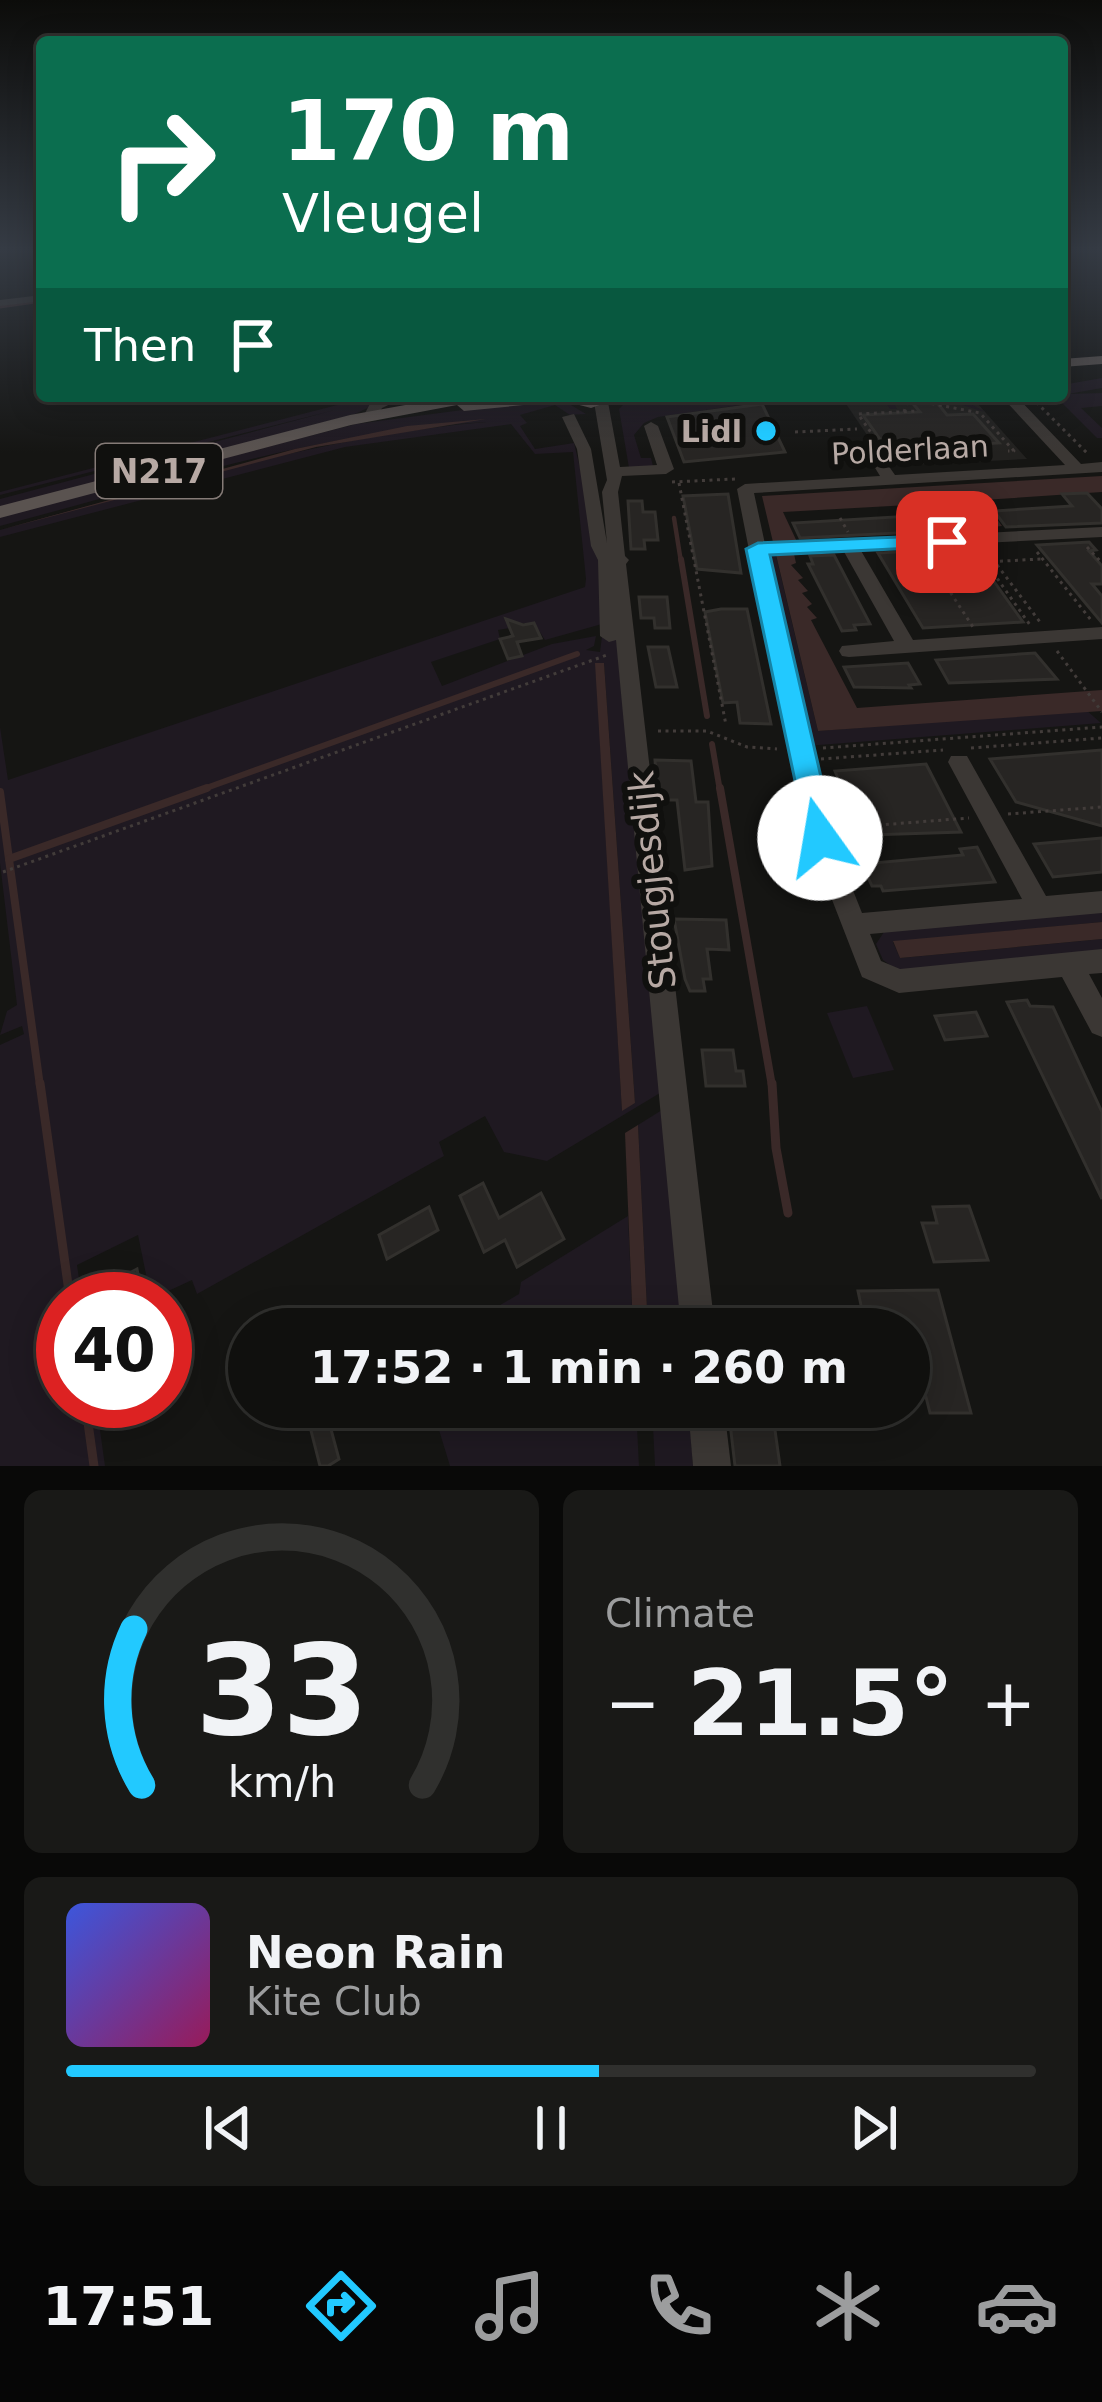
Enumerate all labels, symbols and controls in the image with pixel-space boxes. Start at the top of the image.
text: 170 m [282,82,574,180]
icon: right [84,84,240,240]
text: Vleugel [282,182,484,245]
icon: arrive [220,312,286,378]
text: Then [84,319,196,372]
place label: Lidl [681,414,742,449]
marker: Lidl [753,418,779,444]
street label: Polderlaan [830,428,990,472]
road number: N217 [96,444,222,498]
pin [896,491,998,593]
icon: arrive [914,509,980,575]
street label: Stougjesdijk [620,769,684,991]
position arrow [757,775,883,901]
speed limit sign: 40 [36,1272,192,1428]
text: 17:52 · 1 min · 260 m [310,1341,848,1394]
text: Climate [605,1591,755,1636]
text: 33 [195,1618,368,1763]
text: 21.5° [687,1651,954,1756]
text: − [605,1665,660,1742]
text: + [981,1665,1036,1742]
text: km/h [227,1756,336,1806]
text: Neon Rain [246,1926,505,1979]
text: Kite Club [246,1979,422,2024]
icon: previous [195,2095,261,2161]
icon: pause [518,2095,584,2161]
icon: next [841,2095,907,2161]
icon: directions [299,2264,383,2348]
icon: music [468,2264,552,2348]
icon: phone [637,2264,721,2348]
icon: climate [806,2264,890,2348]
icon: car [975,2264,1059,2348]
text: 17:51 [43,2275,214,2338]

